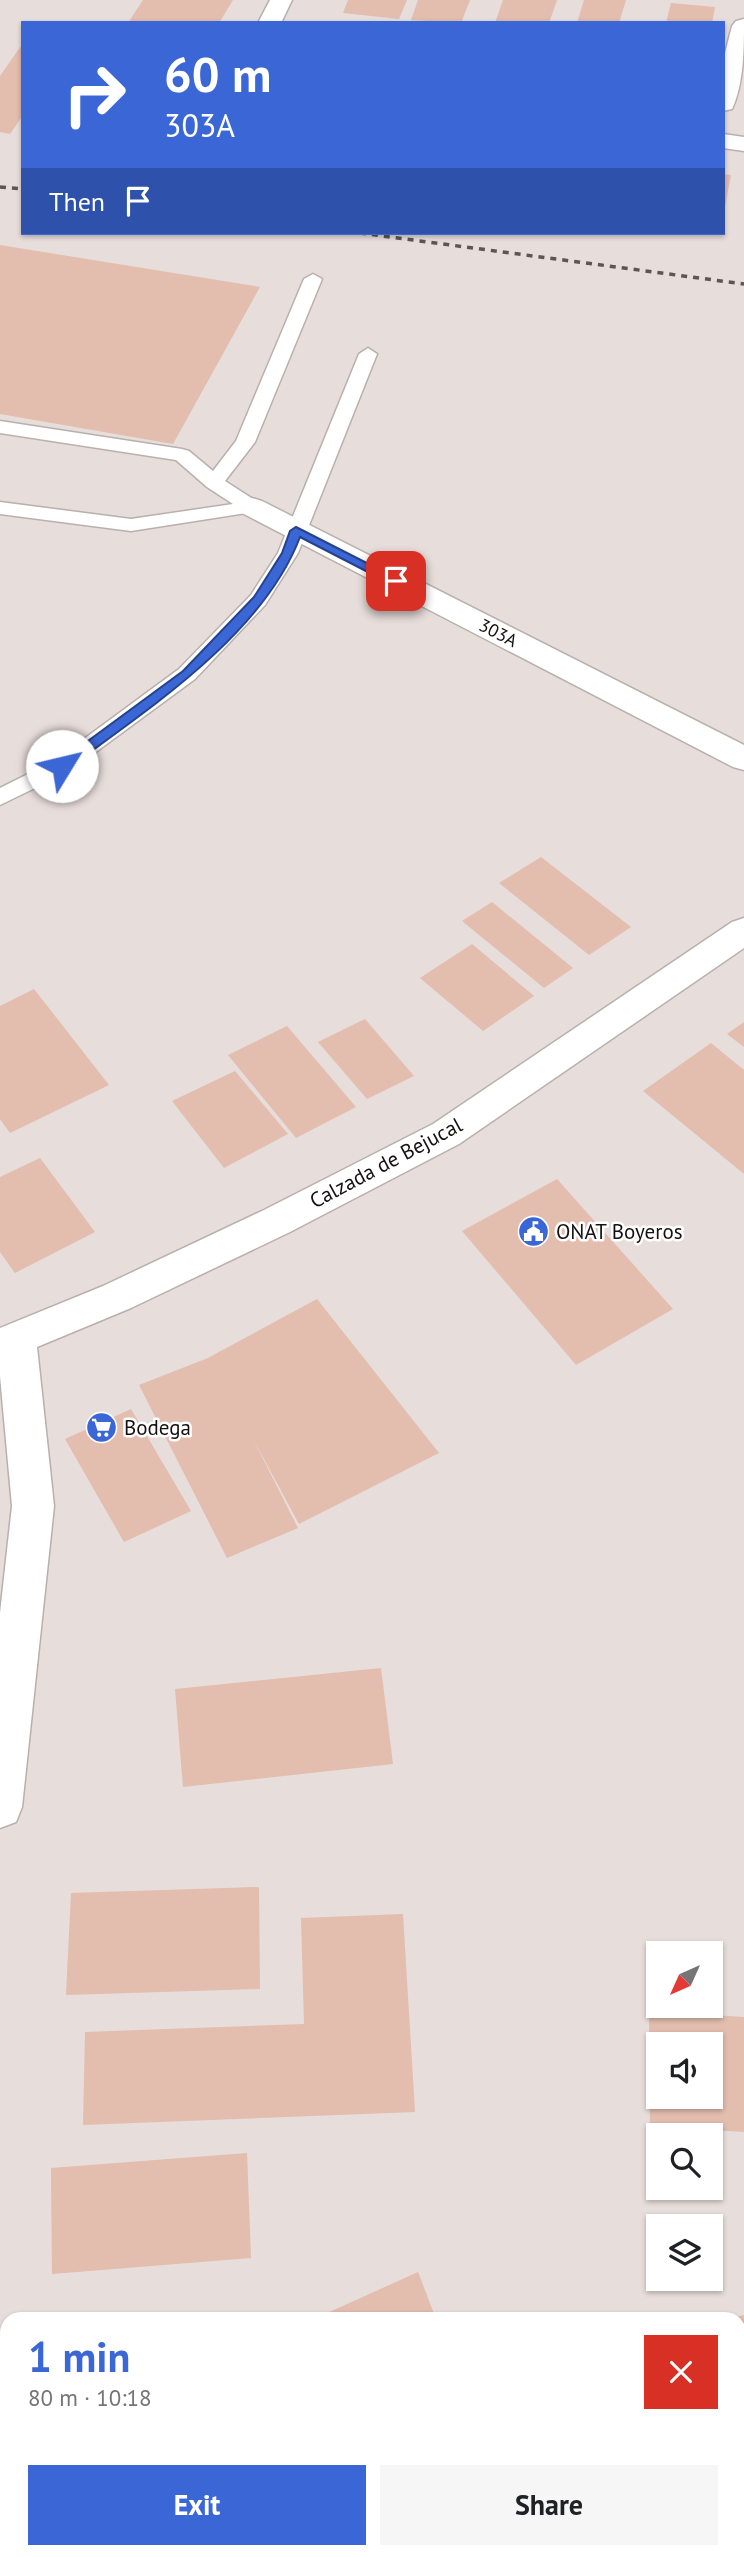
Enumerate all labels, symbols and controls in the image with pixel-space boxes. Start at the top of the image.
text: 60 m [164,42,271,106]
icon: right [49,49,140,140]
text: 303A [164,104,235,146]
icon: arrive [119,182,157,220]
text: Then [49,185,105,218]
pin [366,551,426,611]
icon: arrive [377,562,415,600]
street label: 303A [475,613,522,652]
position arrow [25,729,99,803]
street label: Calzada de Bejucal [305,1111,467,1214]
public building icon: ONAT Boyeros [516,1215,550,1249]
place label: ONAT Boyeros [556,1218,683,1245]
supermarket icon: Bodega [84,1411,118,1445]
place label: Bodega [124,1414,191,1441]
north arrow [646,1941,723,2018]
map controls [646,1941,723,2291]
button: sound [646,2032,723,2109]
button: search [646,2123,723,2200]
button: layers [646,2214,723,2291]
text: 1 min [28,2329,130,2384]
button: close [644,2335,718,2409]
text: 80 m · 10:18 [28,2383,152,2412]
button: Exit [28,2465,366,2545]
button: Share [380,2465,718,2545]

